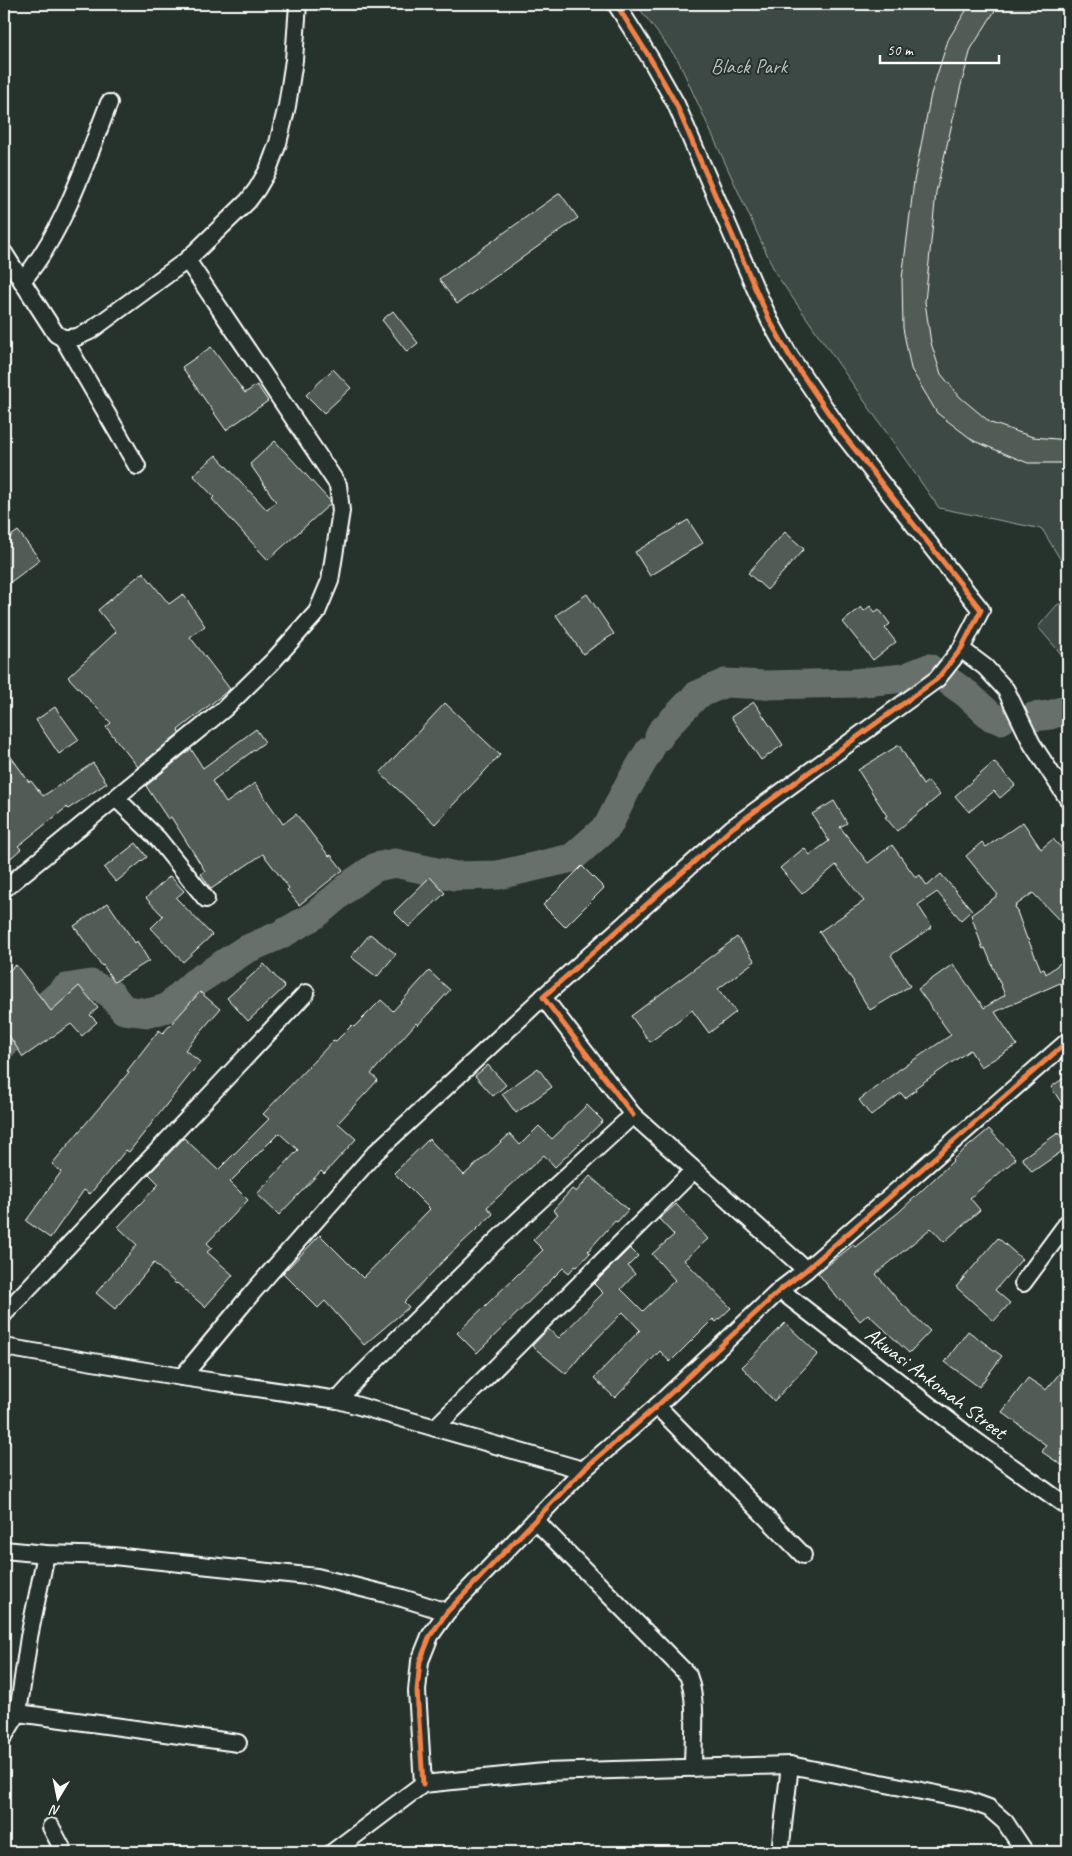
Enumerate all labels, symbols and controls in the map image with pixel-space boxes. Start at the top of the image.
scale bar [880,32,998,64]
text: 50 m [887,41,914,60]
park label: Black Park [711,53,788,79]
street label: Akwasi Ankomah Street [860,1321,1013,1446]
north arrow [32,1774,82,1824]
text: N [48,1801,62,1819]

